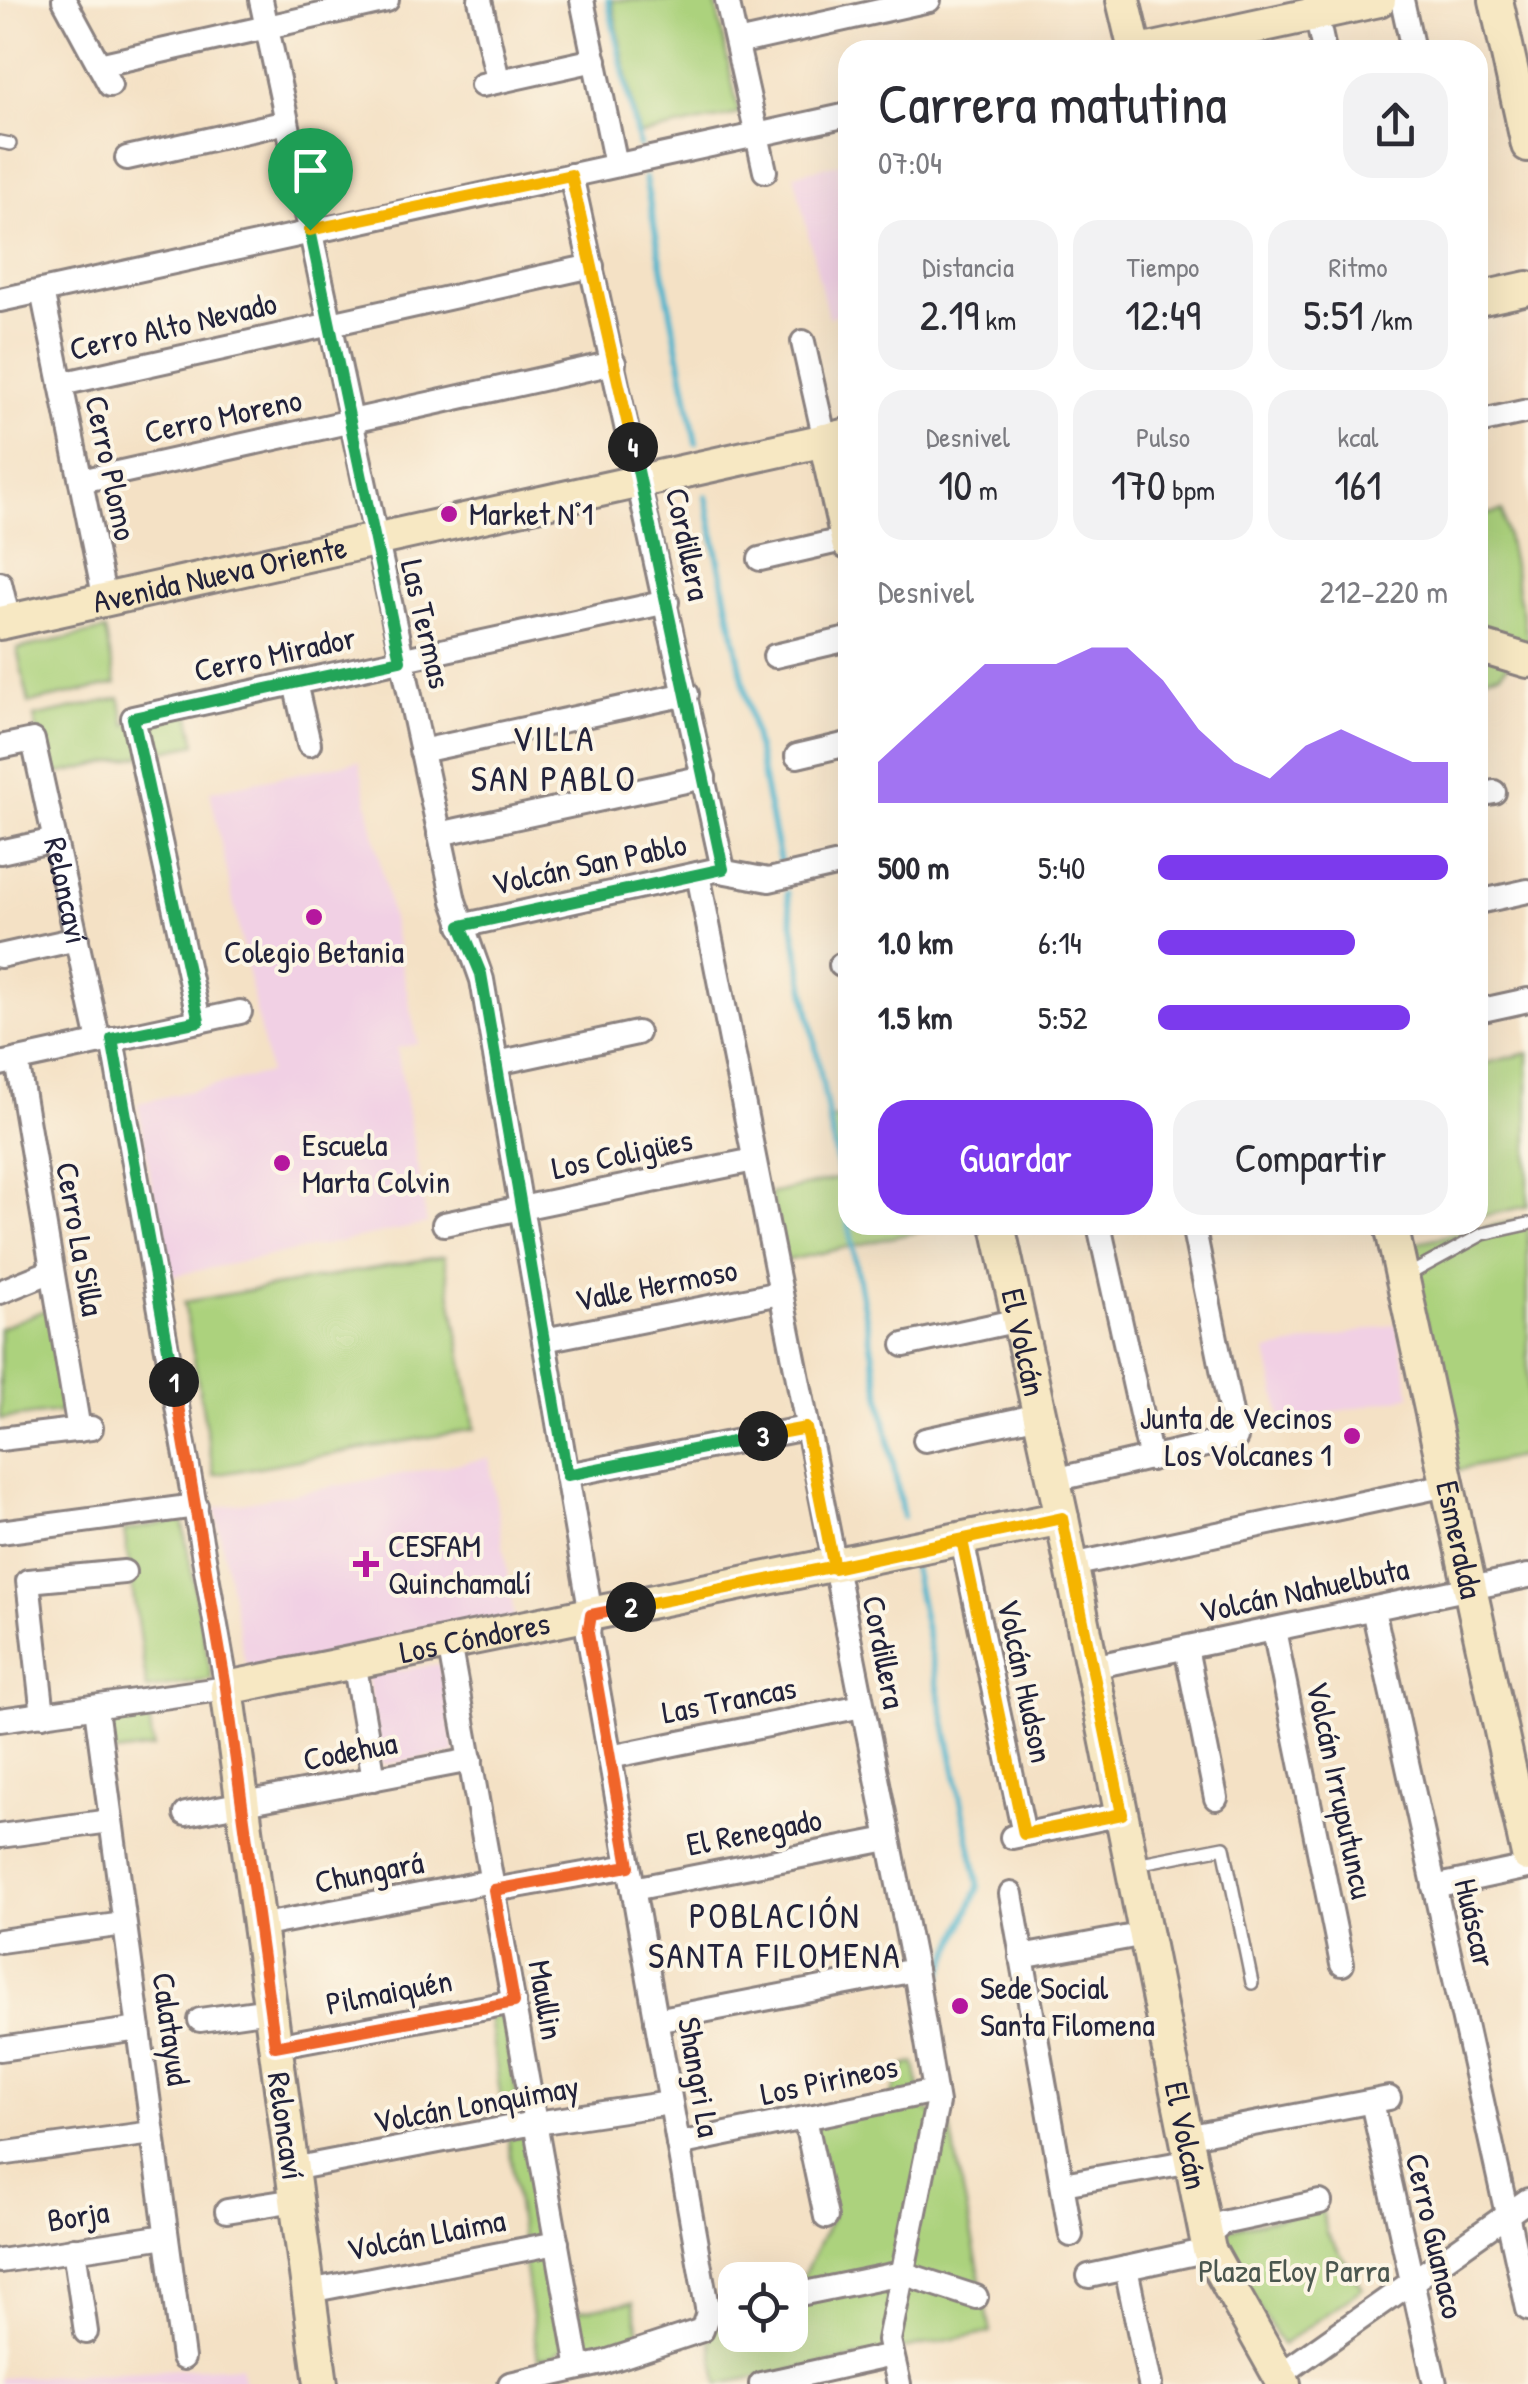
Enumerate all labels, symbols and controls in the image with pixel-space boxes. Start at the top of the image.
text: Carrera matutina [878,66,1227,140]
button: share [1343,73,1448,178]
pin [268,128,353,231]
text: 07:04 [878,141,942,184]
icon: arrive [283,143,338,198]
text: Distancia [922,248,1014,286]
text: Tiempo [1127,248,1199,286]
text: Ritmo [1329,248,1387,286]
street label: Cerro Alto Nevado [65,281,281,370]
text: 2.19 [920,286,979,343]
text: 12:49 [1125,286,1201,343]
text: 5:51 [1303,286,1364,343]
text: km [979,301,1016,339]
text: /km [1364,301,1413,339]
street label: Cerro Moreno [140,378,305,453]
street label: Cerro Plomo [75,392,148,544]
text: Desnivel [926,418,1010,456]
text: Pulso [1136,418,1190,456]
text: kcal [1338,418,1378,456]
pin: 4 [608,422,658,472]
text: 4 [628,428,638,466]
text: 10 [938,456,972,513]
text: 170 [1111,456,1166,513]
text: 161 [1334,456,1382,513]
text: m [972,471,998,509]
text: bpm [1166,471,1215,509]
street label: Cordillera [656,484,721,604]
place label: Market N°1 [469,492,593,535]
marker: Market N°1 [438,503,460,525]
street label: Avenida Nueva Oriente [89,525,351,623]
street label: Las Termas [391,555,462,692]
text: Desnivel [878,570,974,613]
text: 212–220 m [1320,570,1448,613]
street label: Cerro Mirador [190,615,360,692]
district label: VILLA SAN PABLO [471,715,637,802]
street label: Volcán San Pablo [488,822,690,905]
street label: Reloncaví [34,833,99,948]
text: 500 m [878,846,949,889]
text: 5:40 [1038,846,1085,889]
marker: Colegio Betania [303,906,325,928]
text: 1.0 km [878,921,953,964]
text: 6:14 [1038,921,1082,964]
place label: Colegio Betania [224,930,404,973]
text: 1.5 km [878,996,952,1039]
text: 5:52 [1038,996,1087,1039]
button: Guardar [878,1100,1153,1215]
button: Compartir [1173,1100,1448,1215]
street label: Los Coligües [548,1118,696,1189]
place label: Escuela Marta Colvin [302,1123,450,1203]
marker: Escuela Marta Colvin [271,1152,293,1174]
street label: Cerro La Silla [46,1159,115,1319]
street label: Valle Hermoso [571,1248,741,1321]
street label: El Volcán [991,1284,1057,1400]
pin: 1 [149,1357,199,1407]
text: 1 [169,1363,179,1401]
place label: Junta de Vecinos Los Volcanes 1 [1139,1396,1332,1476]
pin: 3 [738,1411,788,1461]
text: 3 [757,1417,769,1455]
marker: Junta de Vecinos Los Volcanes 1 [1341,1425,1363,1447]
street label: Esmeralda [1426,1477,1494,1602]
place label: CESFAM Quinchamalí [388,1524,532,1604]
street label: Volcán Nahuelbuta [1195,1546,1412,1633]
marker: CESFAM Quinchamalí [353,1551,379,1577]
pin: 2 [606,1582,656,1632]
text: 2 [624,1588,638,1626]
street label: Cordillera [853,1592,916,1712]
street label: Volcán Hudson [987,1595,1064,1767]
street label: Los Cóndores [396,1601,553,1673]
street label: Las Trancas [658,1665,800,1734]
street label: Volcán Irruputuncu [1296,1677,1385,1903]
street label: Codehua [299,1720,400,1781]
street label: El Renegado [683,1797,825,1866]
street label: Chungará [311,1840,427,1903]
street label: Huáscar [1444,1874,1507,1972]
district label: POBLACIÓN SANTA FILOMENA [648,1892,902,1979]
street label: Maullin [518,1957,575,2043]
street label: Pilmaiquén [322,1958,456,2025]
place label: Sede Social Santa Filomena [980,1966,1155,2046]
street label: Calatayud [142,1970,201,2088]
marker: Sede Social Santa Filomena [949,1995,971,2017]
street label: Shangri La [668,2014,731,2140]
street label: Los Pirineos [756,2044,901,2115]
street label: Volcán Lonquimay [370,2064,582,2143]
street label: Reloncaví [258,2069,315,2182]
street label: El Volcán [1155,2078,1218,2193]
street label: Cerro Guanaco [1396,2149,1475,2323]
street label: Borja [44,2189,112,2242]
street label: Volcán Llaima [343,2198,509,2271]
park label: Plaza Eloy Parra [1198,2249,1390,2292]
map controls [718,2262,808,2352]
button: locate [718,2262,808,2352]

